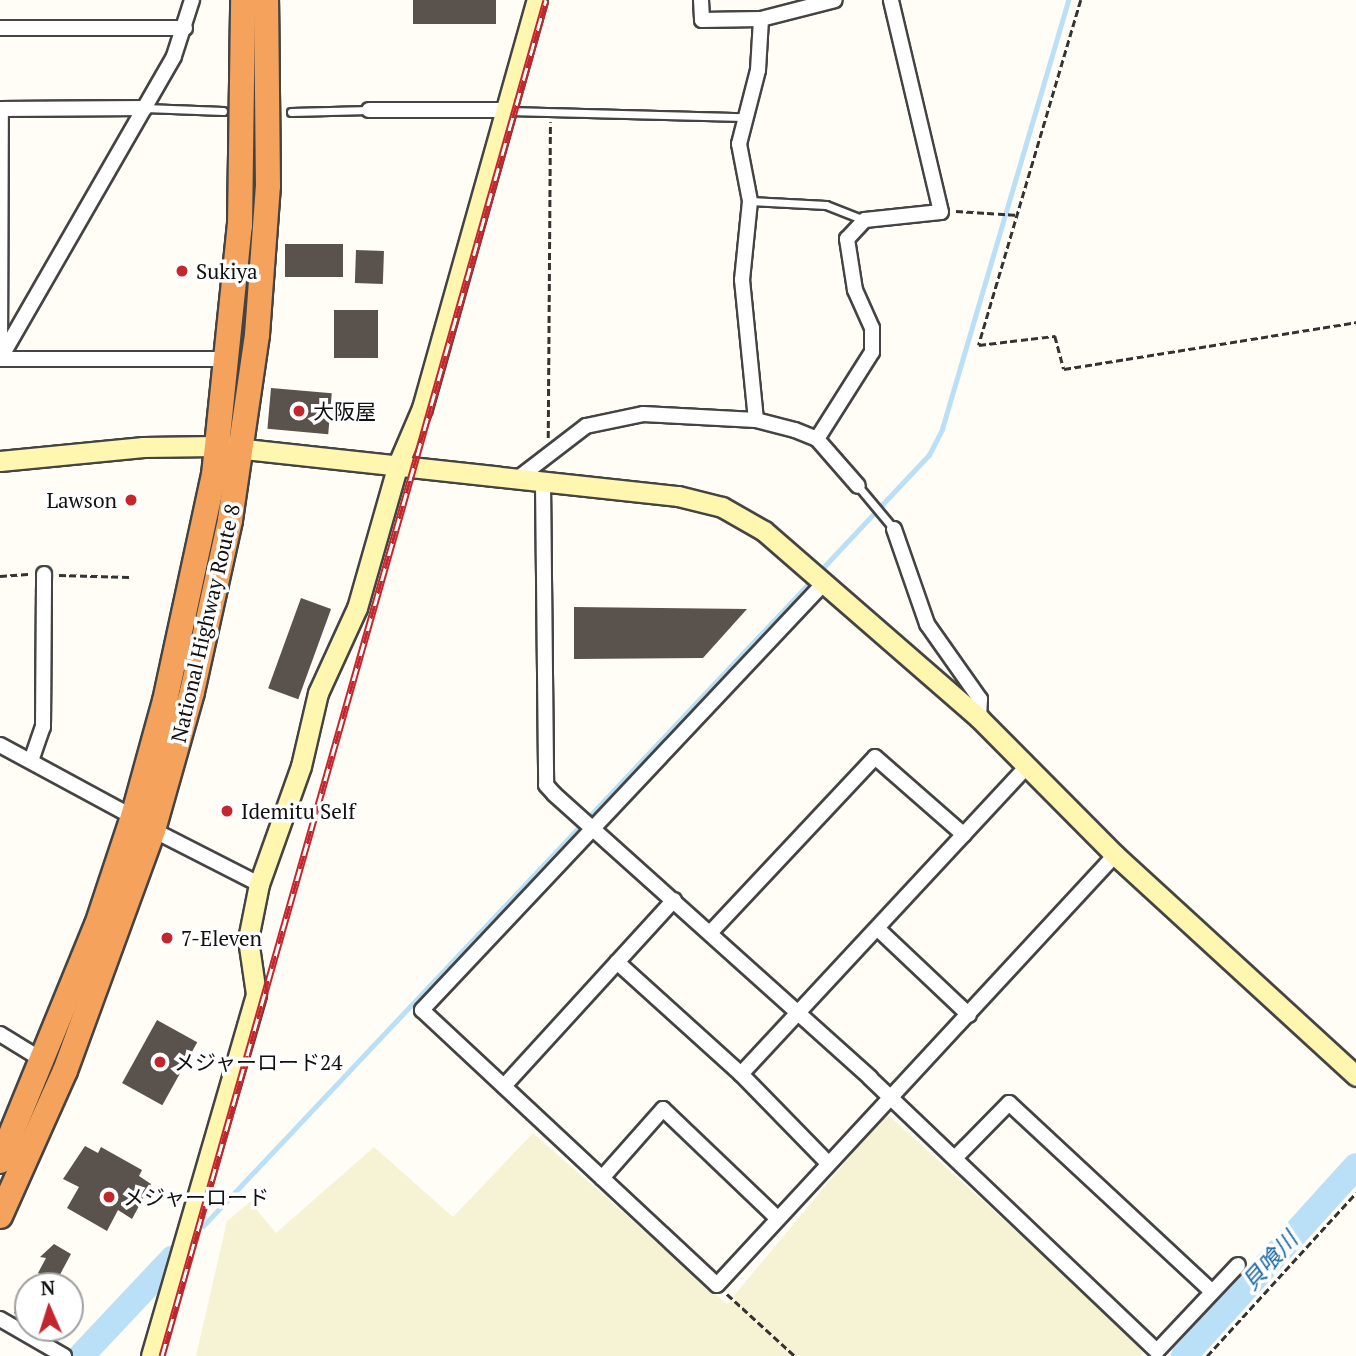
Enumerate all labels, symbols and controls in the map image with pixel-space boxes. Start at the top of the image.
place label: Sukiya [196,258,258,284]
marker: Sukiya [174,263,190,279]
place label: 大阪屋 [313,398,376,424]
marker: 大阪屋 [291,403,307,419]
place label: Lawson [46,487,117,513]
marker: Lawson [123,492,139,508]
street label: National Highway Route 8 [165,501,245,745]
place label: Idemitu Self [241,798,355,824]
marker: Idemitu Self [219,803,235,819]
place label: 7-Eleven [181,925,262,951]
marker: 7-Eleven [159,930,175,946]
place label: メジャーロード24 [174,1049,343,1075]
marker: メジャーロード24 [152,1054,168,1070]
place label: メジャーロード [123,1184,270,1210]
marker: メジャーロード [101,1189,117,1205]
water label: 貝喰川 [1237,1226,1303,1296]
north arrow [14,1272,84,1342]
text: N [40,1275,56,1300]

